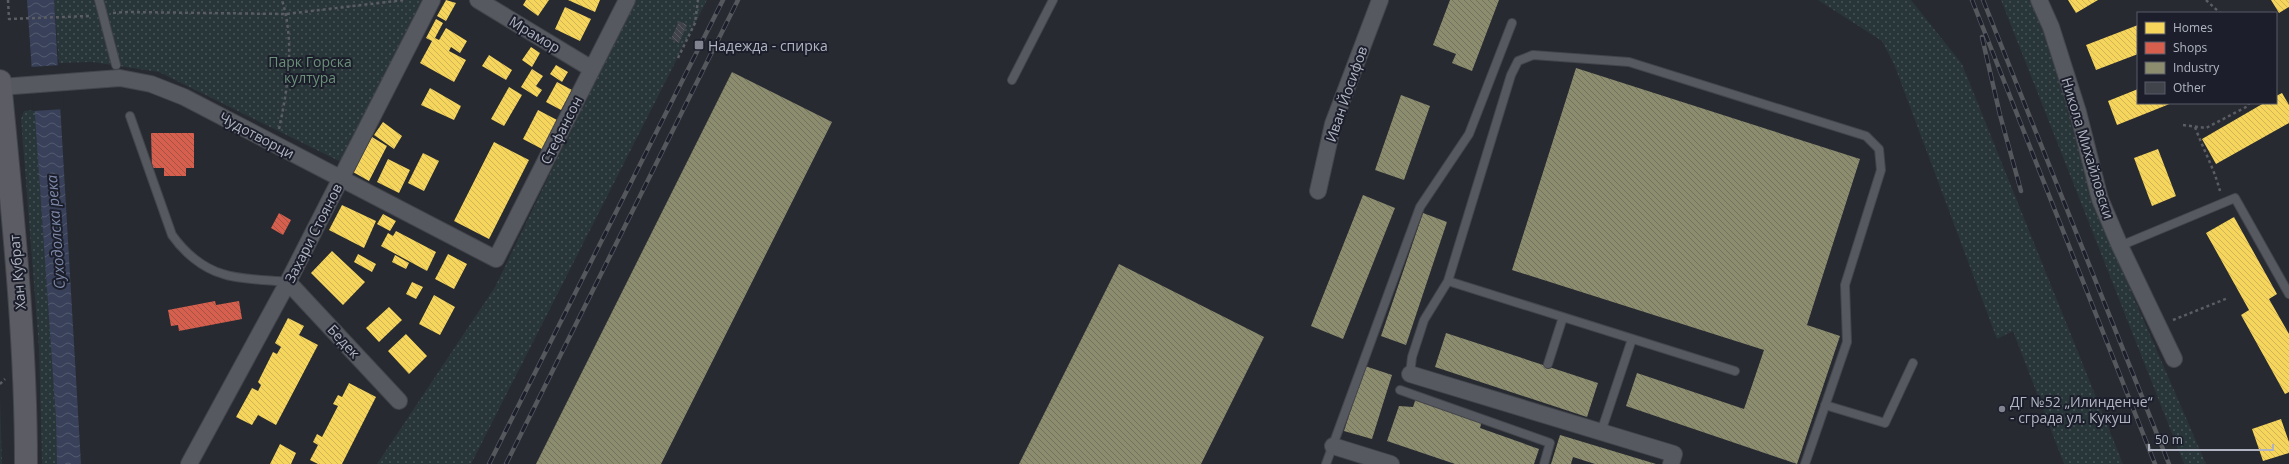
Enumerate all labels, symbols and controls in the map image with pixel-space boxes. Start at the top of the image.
street label: Мрамор [506,11,564,57]
legend [2137,12,2277,104]
text: Homes [2173,19,2213,36]
place label: Надежда - спирка [708,36,828,55]
marker: Надежда - спирка [693,39,705,51]
text: Shops [2173,39,2208,56]
street label: Иван Йосифов [1321,44,1371,144]
park label: Парк Горска култура [268,52,352,87]
text: Industry [2173,59,2220,76]
street label: Никола Михайловски [2057,75,2119,221]
text: Other [2173,79,2206,96]
street label: Стефансон [536,93,586,167]
street label: Чудотворци [216,107,298,163]
water label: Суходолска река [41,174,69,290]
street label: Захари Стоянов [280,180,346,286]
street label: Хан Кубрат [4,233,30,310]
street label: Бедек [324,320,365,363]
place label: ДГ №52 „Илинденче“ - сграда ул. Кукуш [2010,392,2153,427]
marker: ДГ №52 „Илинденче“ - сграда ул. Кукуш [1997,404,2007,414]
scale bar [2149,426,2273,452]
text: 50 m [2155,431,2183,448]

